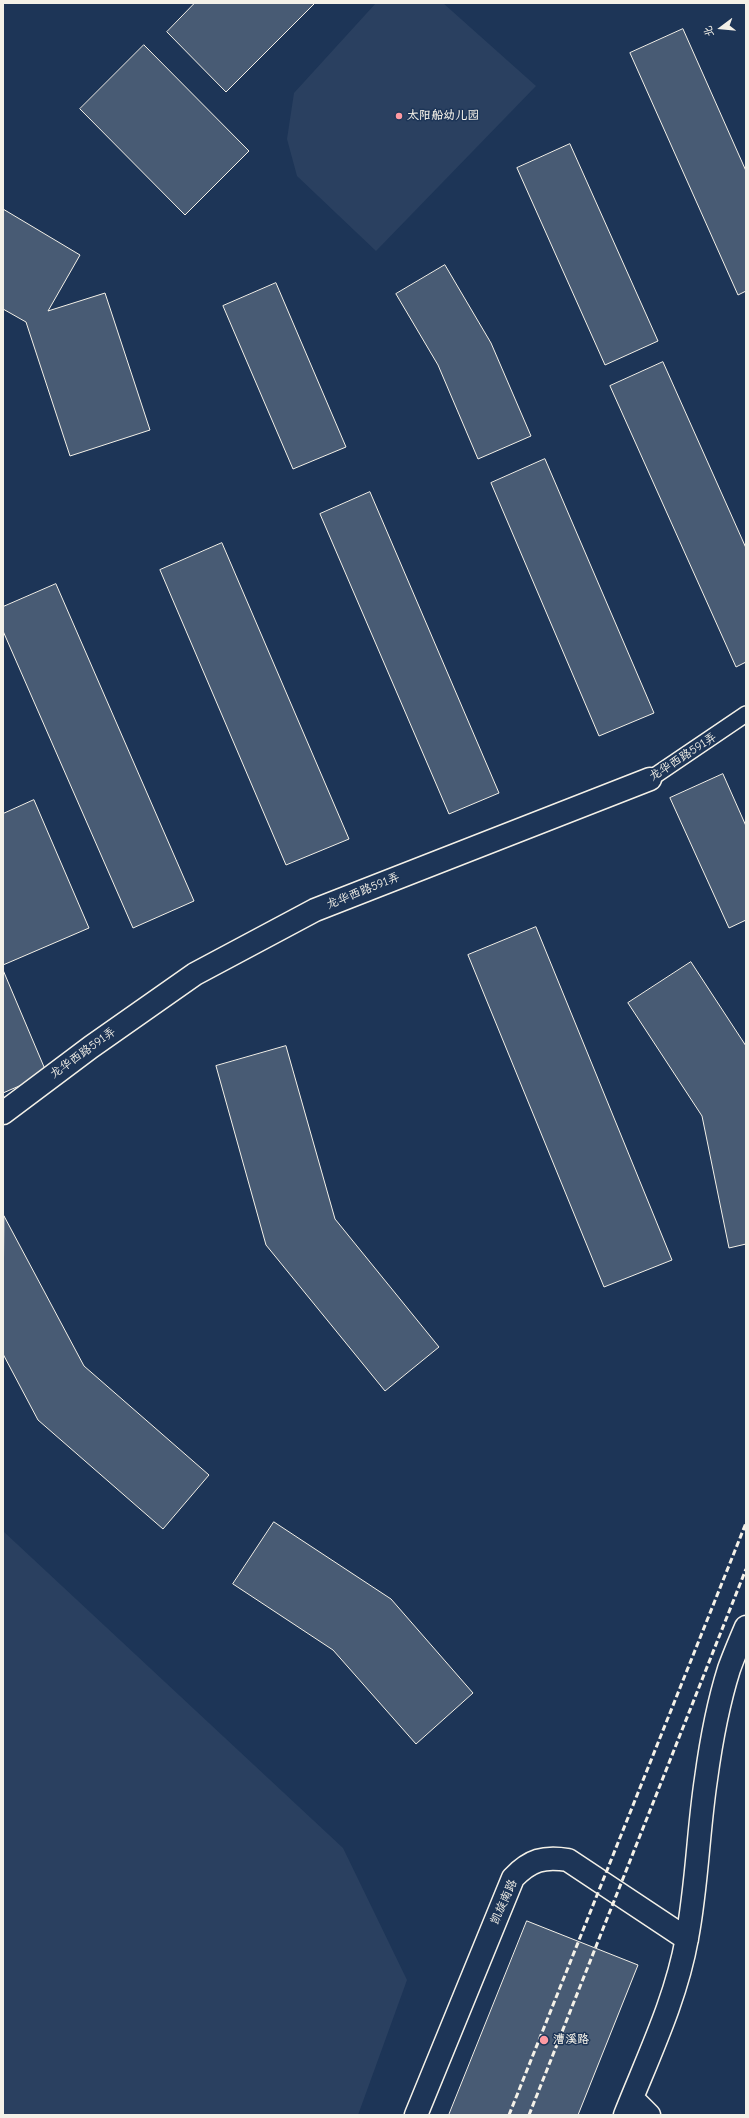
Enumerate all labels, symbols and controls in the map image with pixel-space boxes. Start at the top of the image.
north arrow [701,8,741,48]
text: 北 [701,24,717,39]
place label: 太阳船幼儿园 [407,109,479,123]
marker: 太阳船幼儿园 [394,111,404,121]
street label: 龙华西路591弄 [647,730,719,784]
street label: 龙华西路591弄 [324,870,402,912]
street label: 龙华西路591弄 [47,1024,119,1082]
street label: 凯旋南路 [488,1877,520,1927]
place label: 漕溪路 [553,2033,589,2047]
marker: 漕溪路 [538,2034,550,2046]

